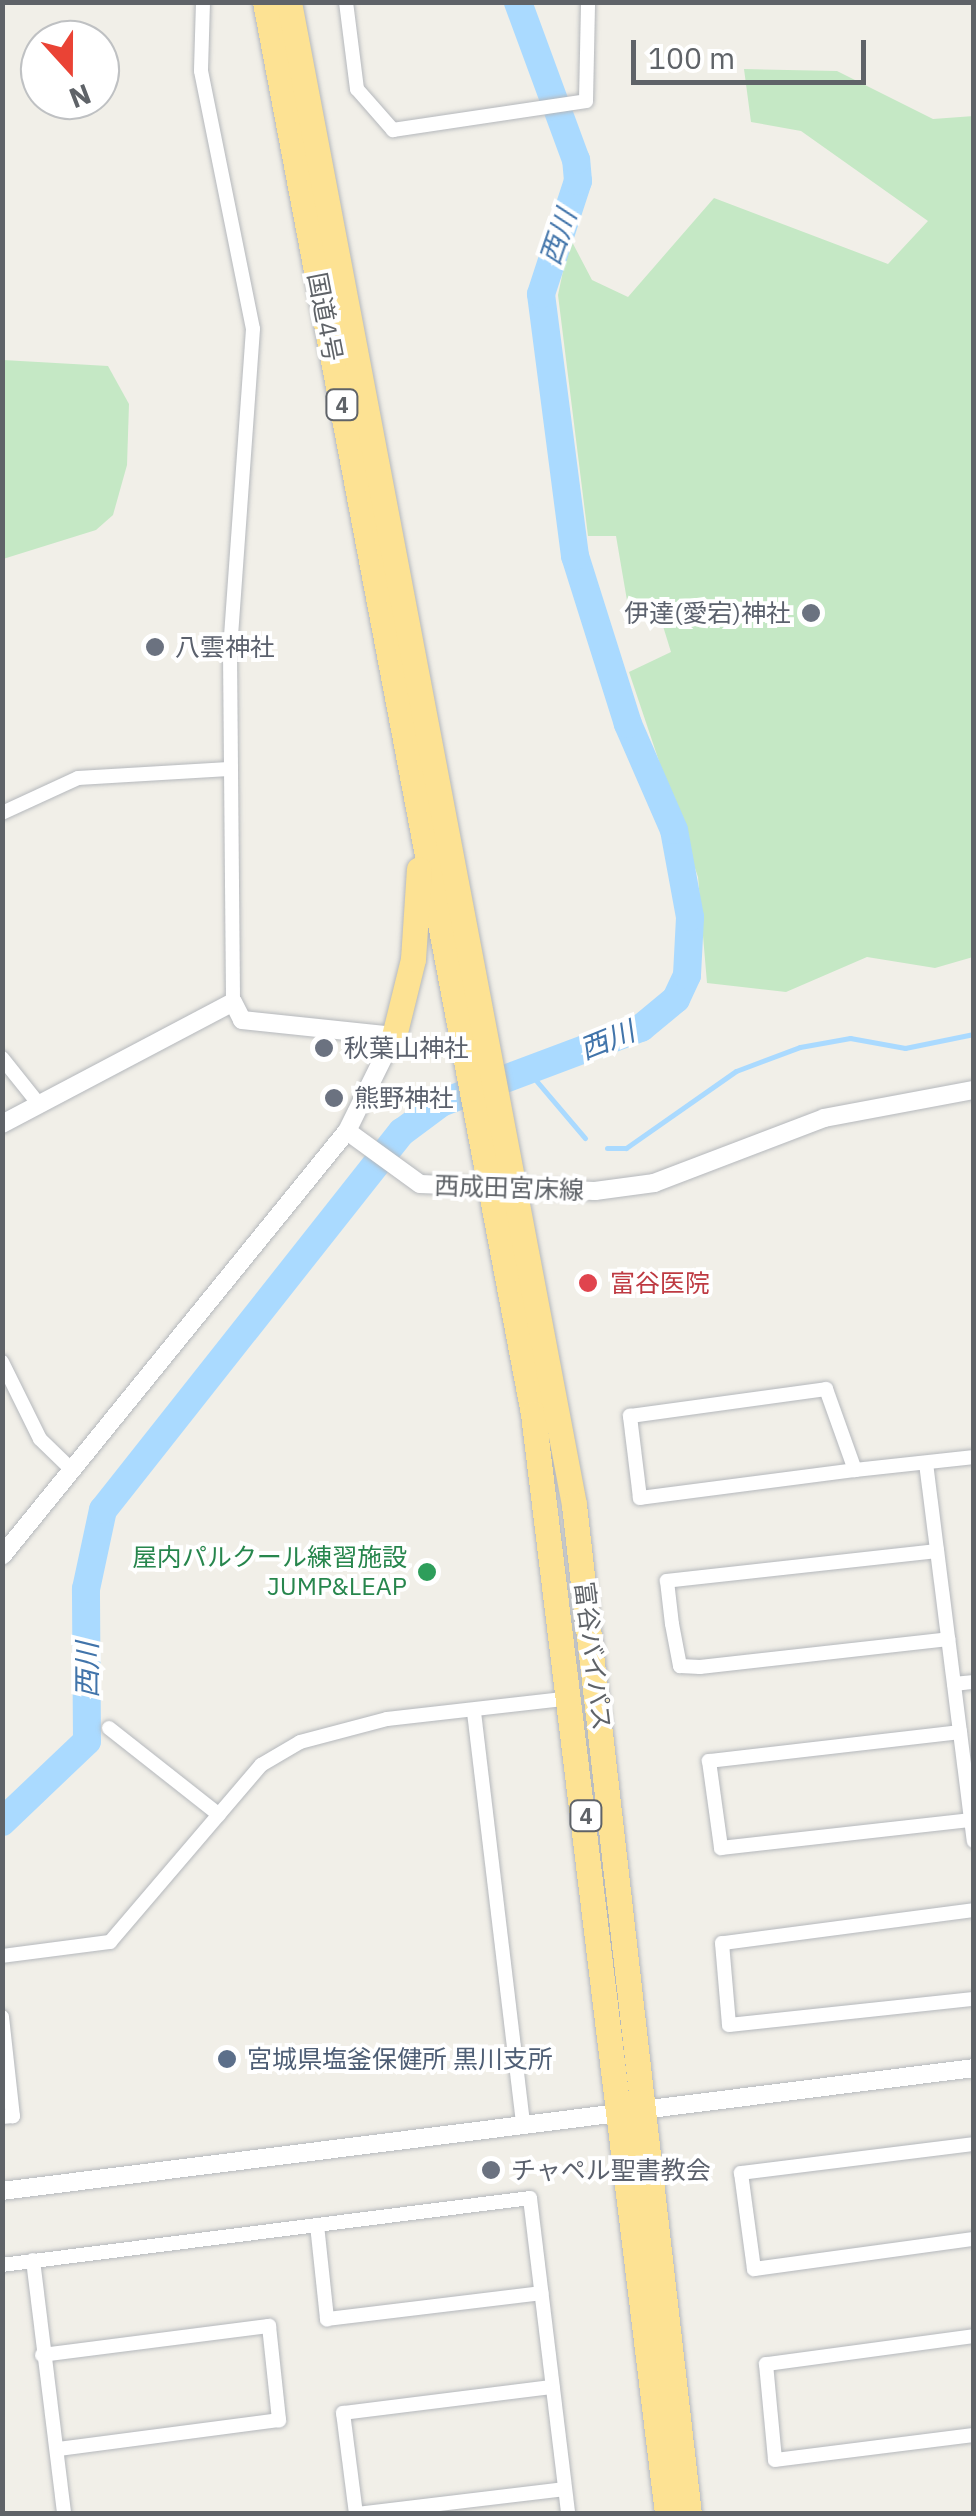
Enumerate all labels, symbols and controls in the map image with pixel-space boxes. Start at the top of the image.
north arrow [20,20,120,120]
scale bar [636,20,871,82]
text: 100 m [648,38,735,77]
text: N [64,76,96,118]
water label: 西川 [533,205,583,269]
street label: 国道4号 [302,270,348,364]
road number: 4 [324,388,360,422]
place label: 伊達(愛宕)神社 [624,598,791,628]
marker: 伊達(愛宕)神社 [800,602,822,624]
place label: 八雲神社 [175,632,275,662]
marker: 八雲神社 [144,636,166,658]
water label: 西川 [575,1014,639,1066]
place label: 秋葉山神社 [344,1033,469,1063]
marker: 秋葉山神社 [313,1037,335,1059]
place label: 熊野神社 [354,1083,454,1113]
marker: 熊野神社 [323,1087,345,1109]
street label: 西成田宮床線 [434,1170,584,1206]
place label: 富谷医院 [610,1268,710,1298]
marker: 富谷医院 [575,1270,601,1296]
place label: 屋内パルクール練習施設 JUMP&LEAP [132,1543,407,1602]
marker: 屋内パルクール練習施設 JUMP&LEAP [416,1561,438,1583]
street label: 富谷バイパス [569,1580,617,1732]
water label: 西川 [70,1642,104,1698]
road number: 4 [568,1799,604,1833]
place label: 宮城県塩釜保健所 黒川支所 [247,2044,553,2074]
marker: 宮城県塩釜保健所 黒川支所 [216,2048,238,2070]
place label: チャペル聖書教会 [511,2155,711,2185]
marker: チャペル聖書教会 [480,2159,502,2181]

